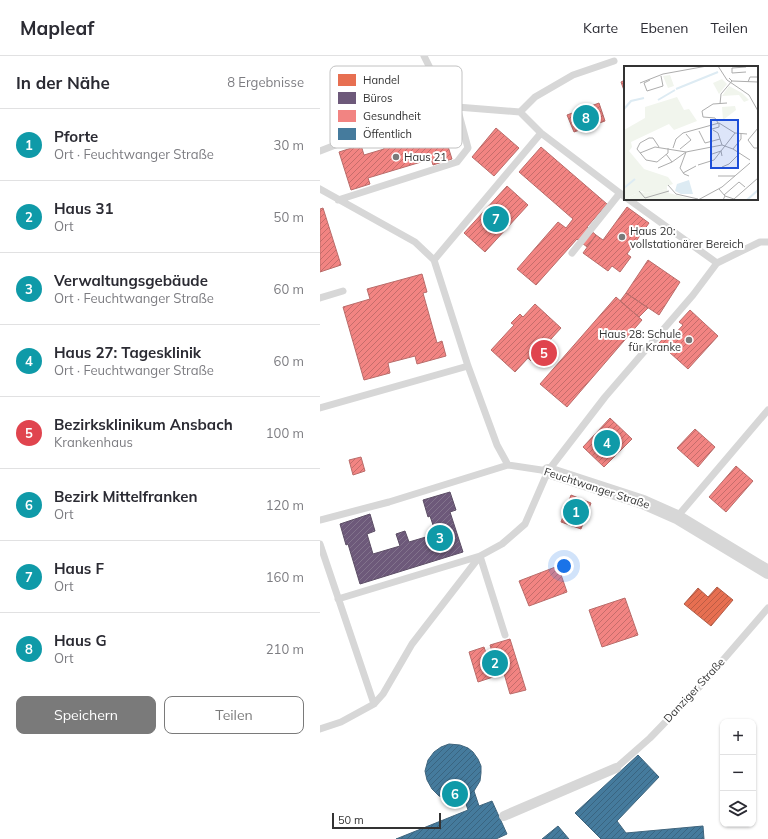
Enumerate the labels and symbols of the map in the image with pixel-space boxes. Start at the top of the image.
legend [330,66,462,148]
inset map [624,66,758,200]
text: Handel [363,73,400,87]
text: Büros [363,91,393,105]
pin: 8 [573,103,599,133]
text: Gesundheit [363,109,421,123]
text: Öffentlich [363,127,412,141]
place label: Haus 21 [404,150,447,164]
marker: Haus 21 [391,152,401,162]
pin: 7 [483,204,509,234]
place label: Haus 20: vollstationärer Bereich [630,224,744,251]
marker: Haus 20: vollstationärer Bereich [617,232,627,242]
place label: Haus 28: Schule für Kranke [599,327,681,354]
marker: Haus 28: Schule für Kranke [684,335,694,345]
pin: 5 [531,338,557,368]
pin: 4 [594,428,620,458]
street label: Feuchtwanger Straße [542,464,652,512]
pin: 1 [563,497,589,527]
pin: 3 [427,523,453,553]
your location [554,556,574,576]
pin: 2 [482,648,508,678]
street label: Danziger Straße [660,655,728,725]
pin: 6 [442,779,468,809]
scale bar [332,811,441,830]

